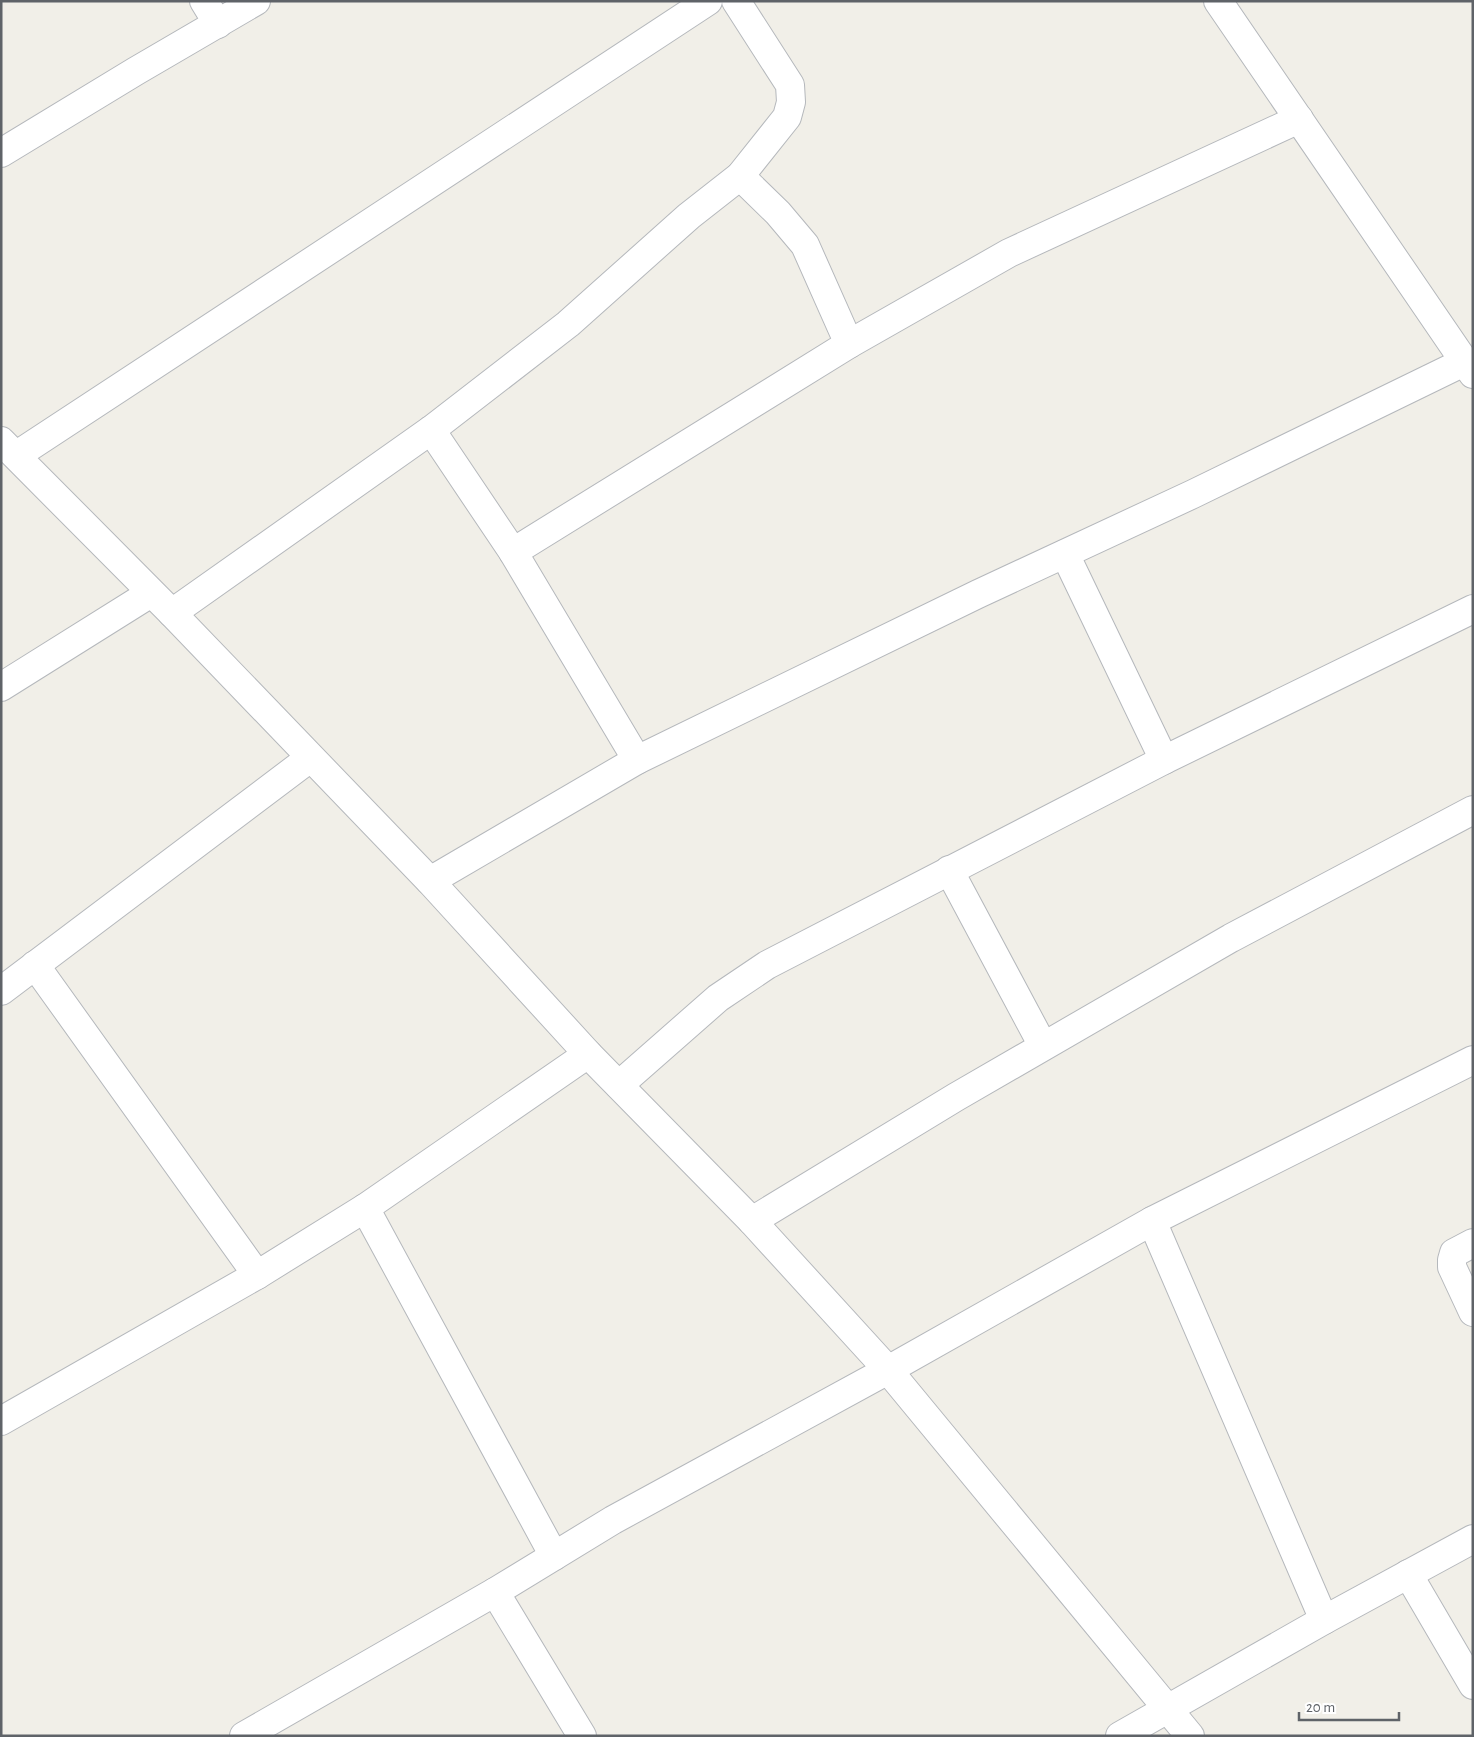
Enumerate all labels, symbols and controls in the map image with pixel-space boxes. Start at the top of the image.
scale bar [1299,1690,1399,1722]
text: 20 m [1306,1700,1335,1715]

